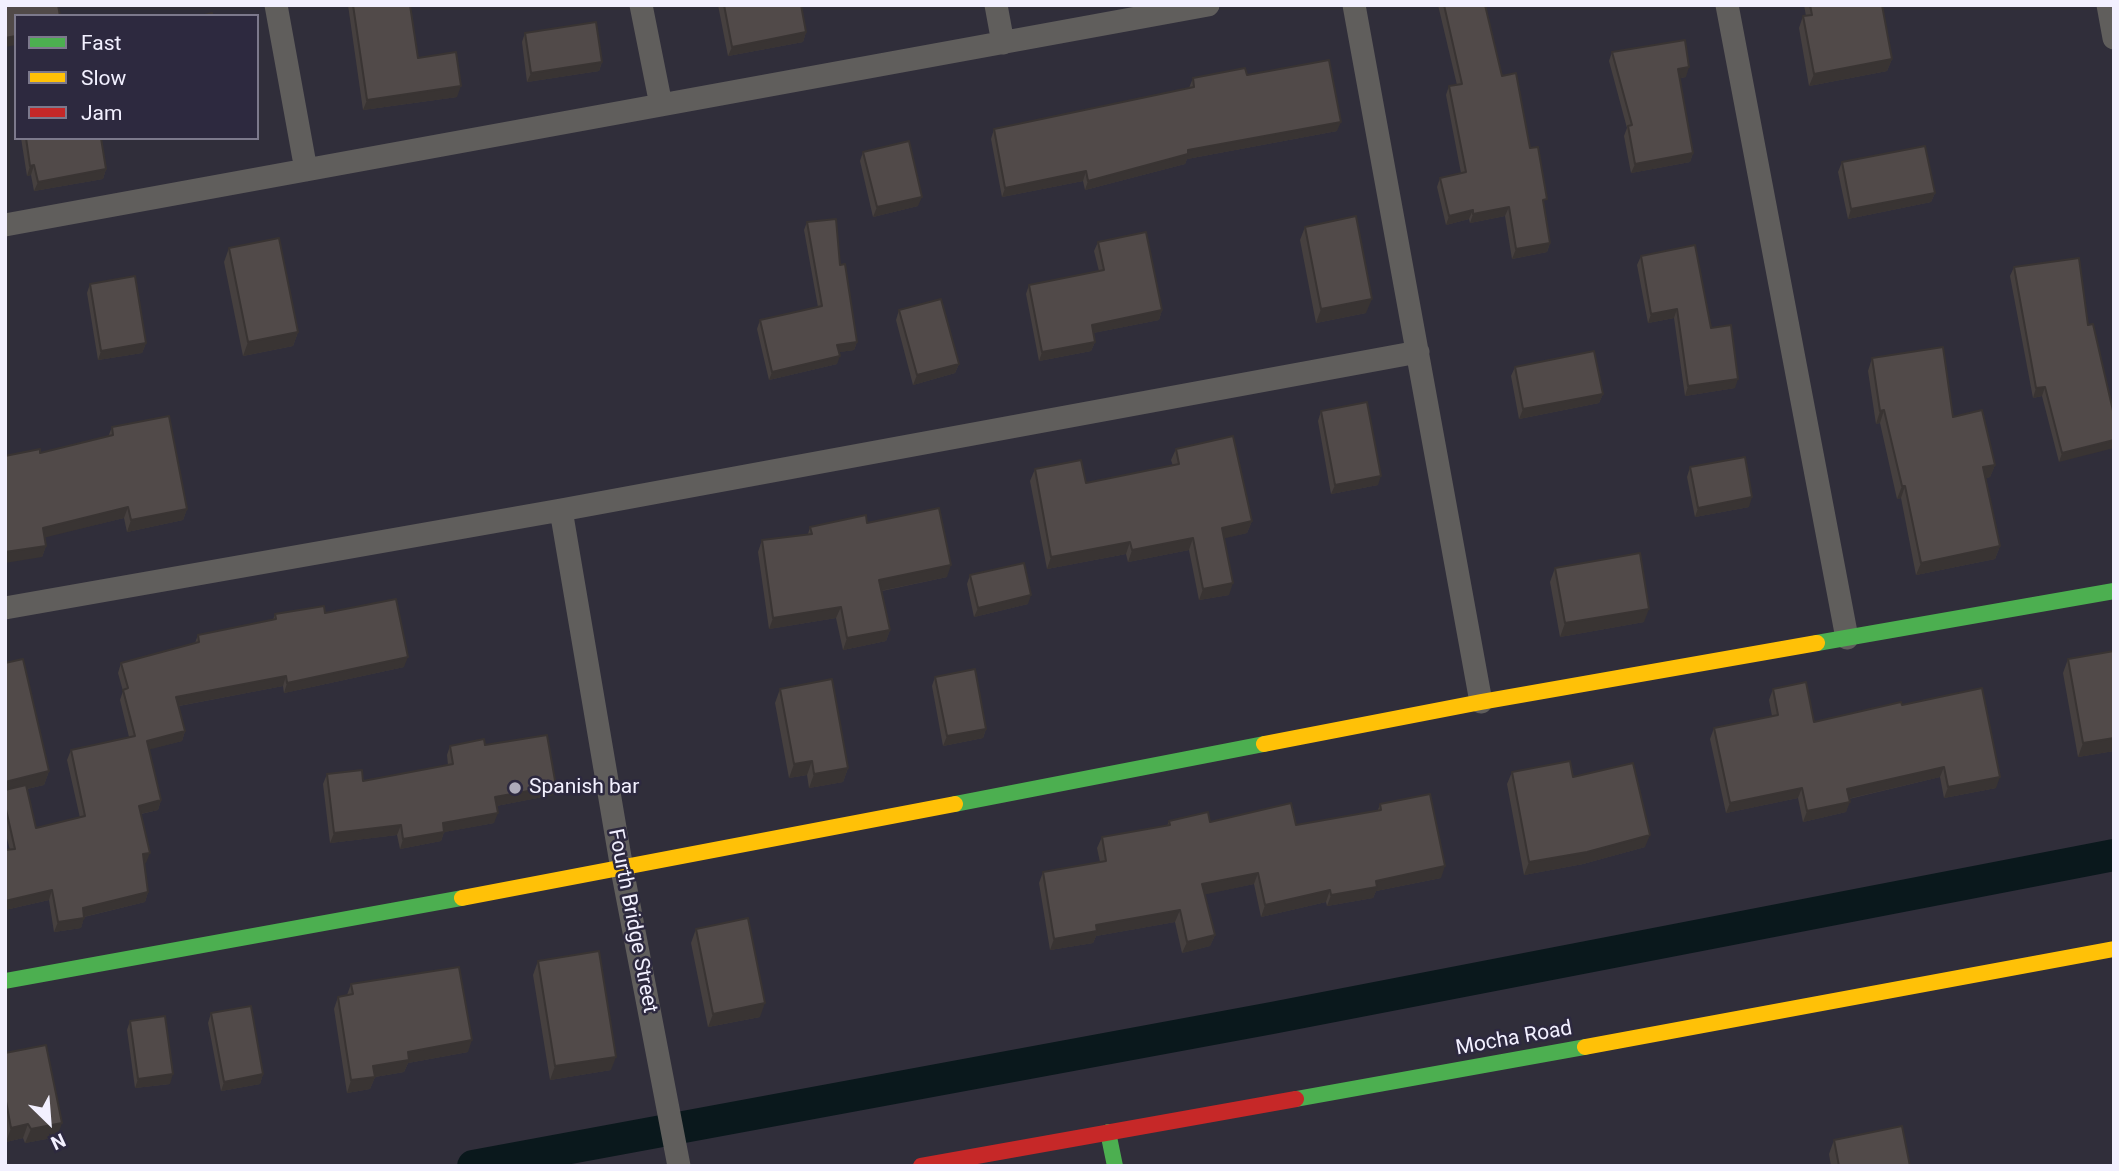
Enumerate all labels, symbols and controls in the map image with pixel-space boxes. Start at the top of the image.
legend [14,14,259,140]
text: Fast [81,31,121,55]
text: Slow [81,66,126,90]
text: Jam [81,101,122,125]
place label: Spanish bar [529,775,639,801]
marker: Spanish bar [507,780,523,796]
street label: Fourth Bridge Street [602,827,662,1015]
street label: Mocha Road [1454,1016,1574,1062]
north arrow [14,1087,84,1157]
text: N [47,1128,69,1155]

